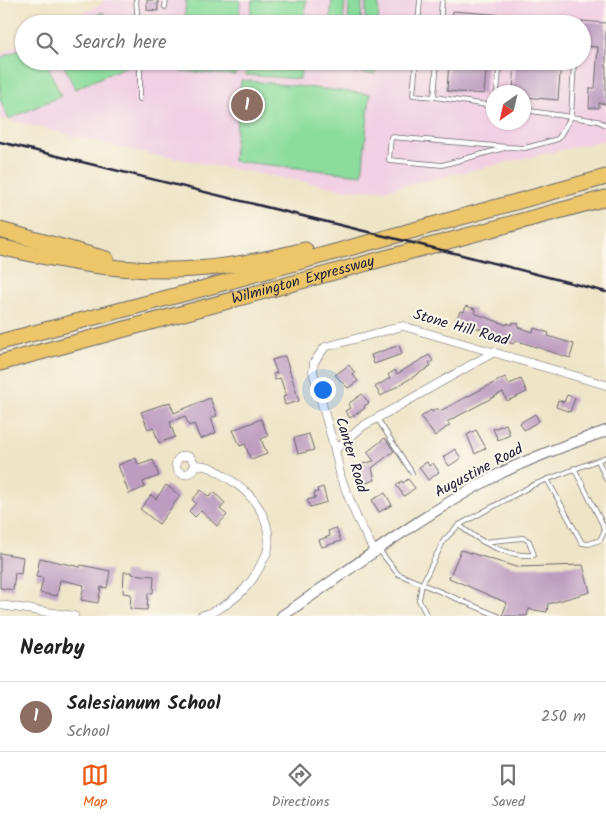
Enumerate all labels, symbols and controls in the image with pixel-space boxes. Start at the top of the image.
search box [15,15,591,70]
text: Search here [73,28,167,58]
icon: search [33,29,61,57]
north arrow [486,85,531,130]
pin: 1 [231,86,263,124]
street label: Wilmington Expressway [229,249,378,311]
street label: Stone Hill Road [410,303,512,353]
your location [310,377,336,403]
street label: Canter Road [328,414,374,496]
street label: Augustine Road [430,437,528,504]
text: Nearby [20,632,85,665]
text: Salesianum School [67,689,221,719]
text: 1 [34,704,38,729]
text: 250 m [541,704,586,729]
text: School [67,719,110,744]
tab: Map [81,761,109,813]
tab: Directions [271,761,329,813]
tab: Saved [492,761,525,813]

